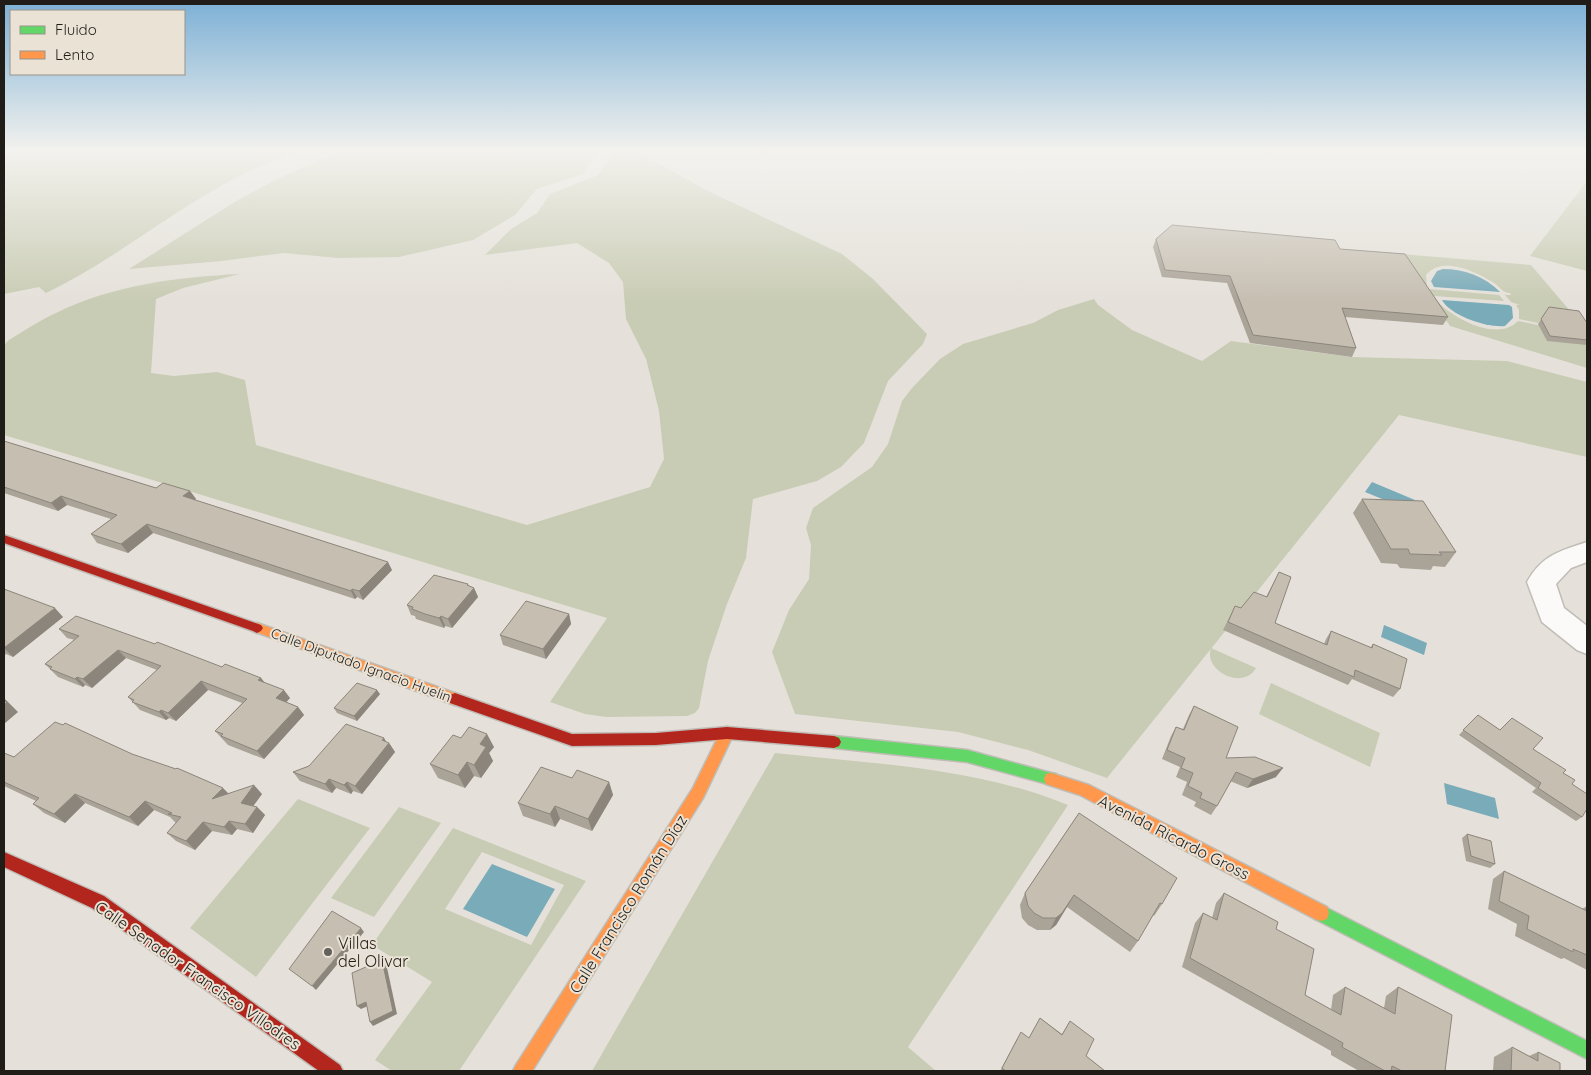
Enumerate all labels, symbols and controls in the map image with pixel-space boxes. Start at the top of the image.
legend [10,10,185,75]
text: Fluido [55,20,97,39]
text: Lento [55,45,94,64]
street label: Calle Diputado Ignacio Huelin [268,624,454,706]
street label: Avenida Ricardo Gross [1095,790,1253,884]
street label: Calle Francisco Román Díaz [565,811,691,997]
street label: Calle Senador Francisco Villodres [92,896,304,1054]
place label: Villas del Olivar [338,933,408,971]
marker: Villas del Olivar [322,946,334,958]

